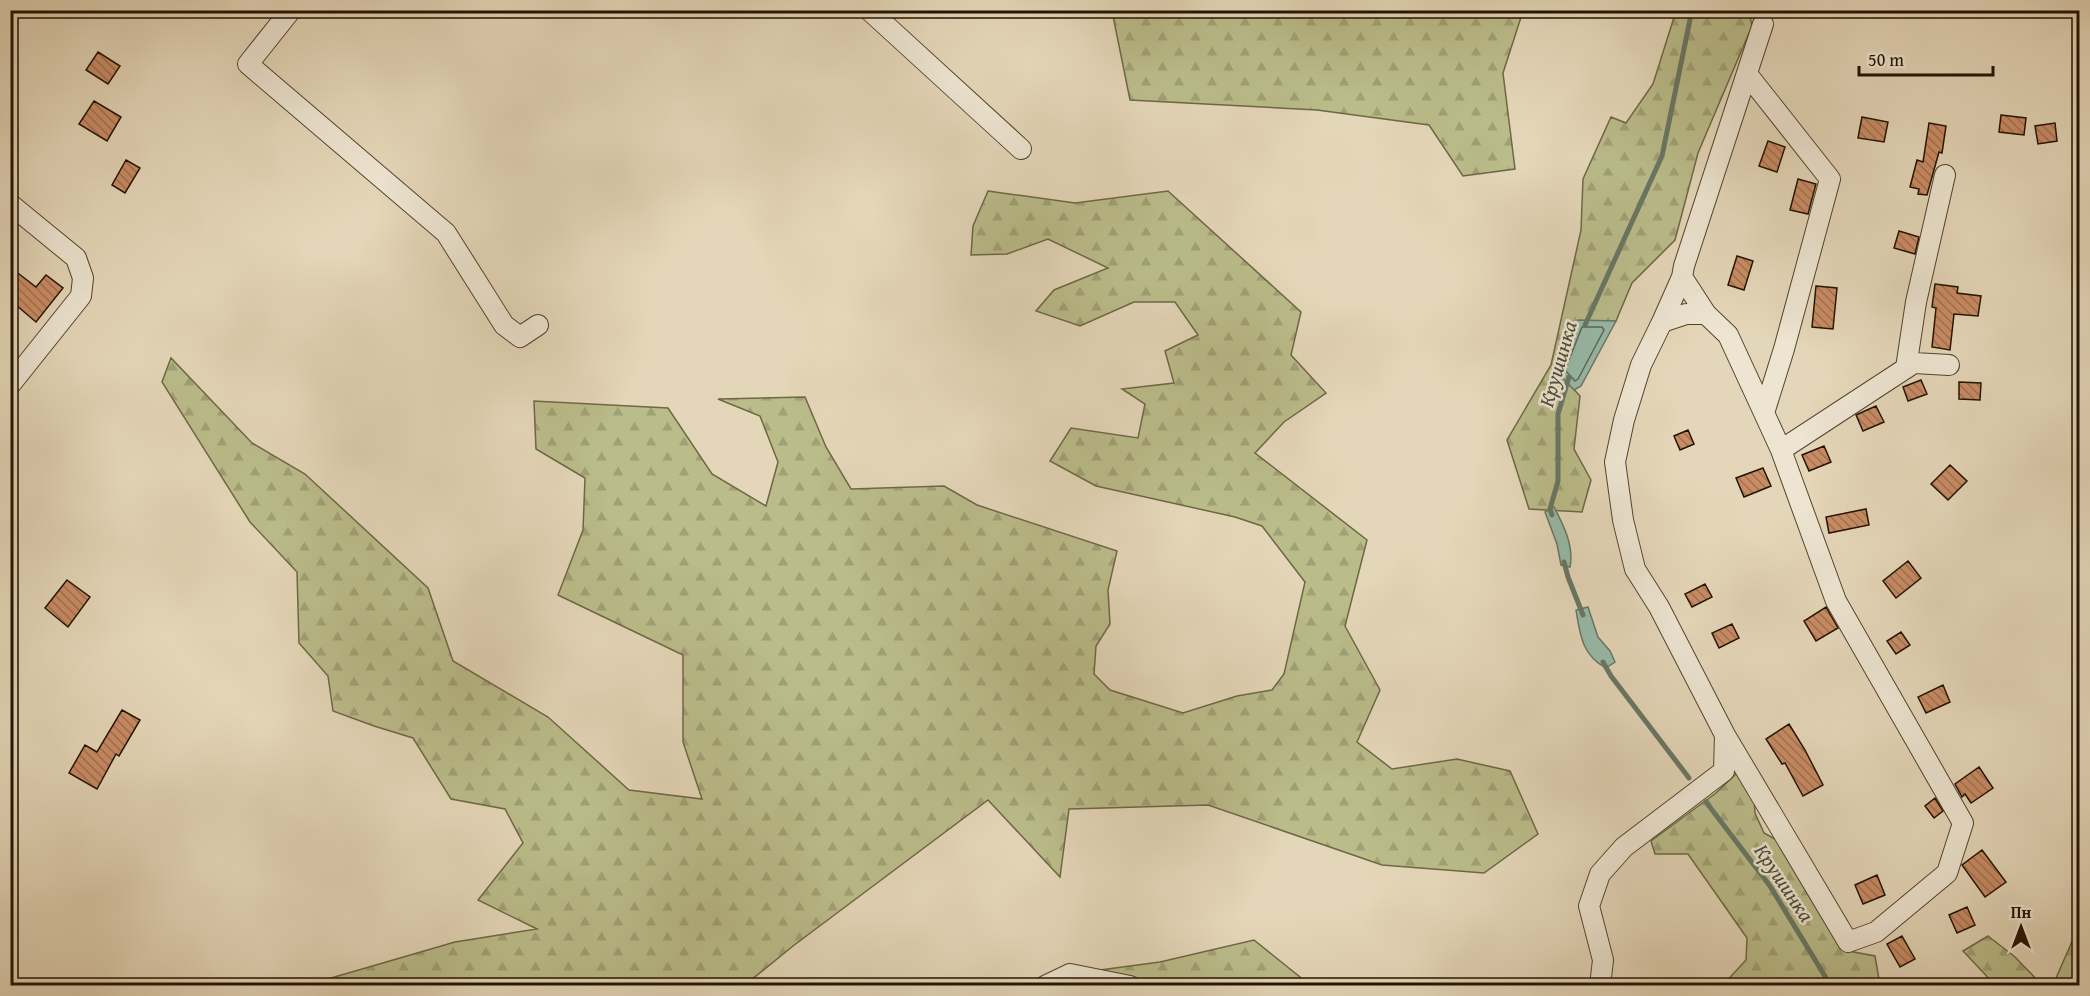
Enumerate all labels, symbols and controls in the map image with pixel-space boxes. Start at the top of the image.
scale bar [1859,39,1992,77]
text: 50 m [1868,46,1904,73]
water label: Крушинка [1530,317,1585,411]
water label: Крушинка [1747,838,1822,928]
north arrow [1991,897,2051,957]
text: Пн [2011,900,2031,924]

